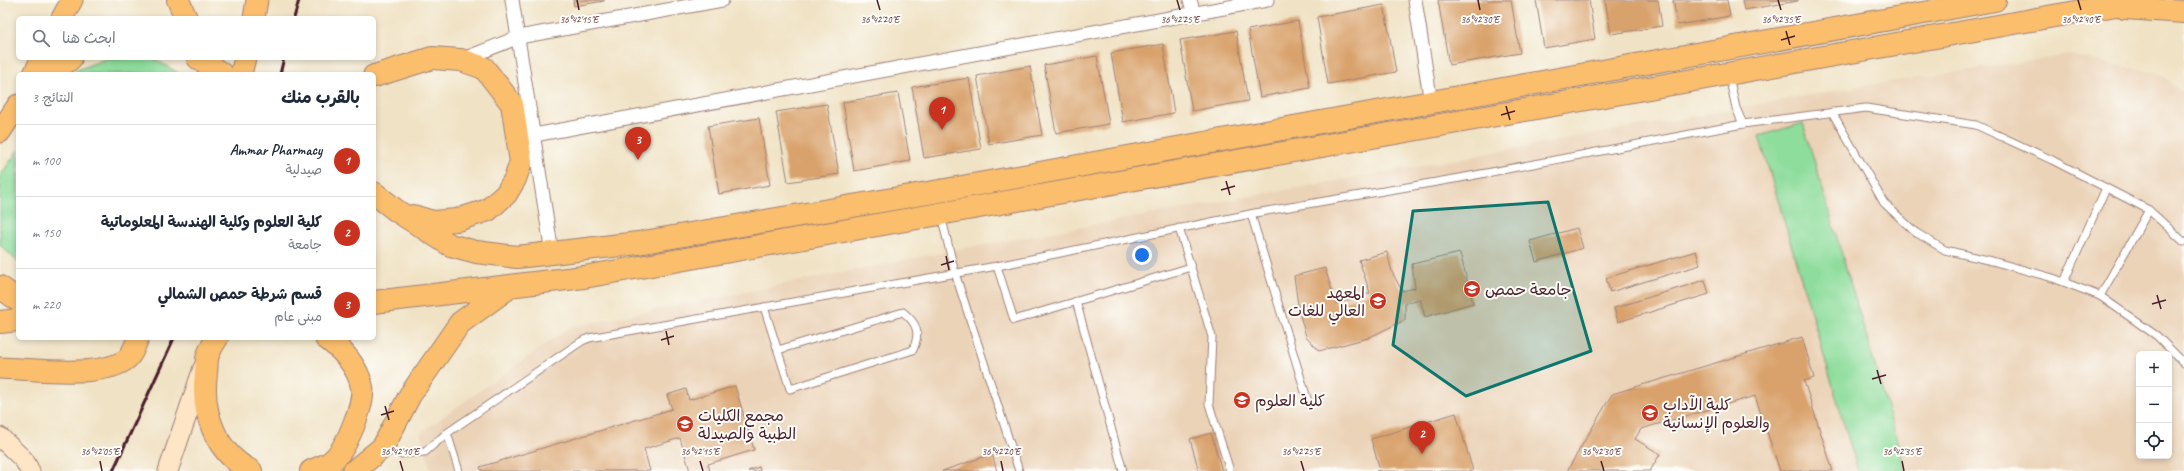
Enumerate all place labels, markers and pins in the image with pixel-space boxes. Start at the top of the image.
pin: 1 [929,97,955,130]
pin: 3 [625,127,651,160]
school or university icon: جامعة حمص [1462,279,1482,299]
place label: جامعة حمص [1485,280,1572,300]
place label: المعهد العالي للغات [1288,283,1365,325]
school or university icon: المعهد العالي للغات [1368,291,1388,311]
school or university icon: كلية العلوم [1232,390,1252,410]
place label: كلية العلوم [1255,391,1325,413]
place label: كلية الآداب والعلوم الإنسانية [1663,395,1770,435]
school or university icon: كلية الآداب والعلوم الإنسانية [1640,403,1660,423]
place label: مجمع الكليات الطبية والصيدلة [698,406,796,444]
school or university icon: مجمع الكليات الطبية والصيدلة [675,414,695,434]
pin: 2 [1409,421,1435,454]

